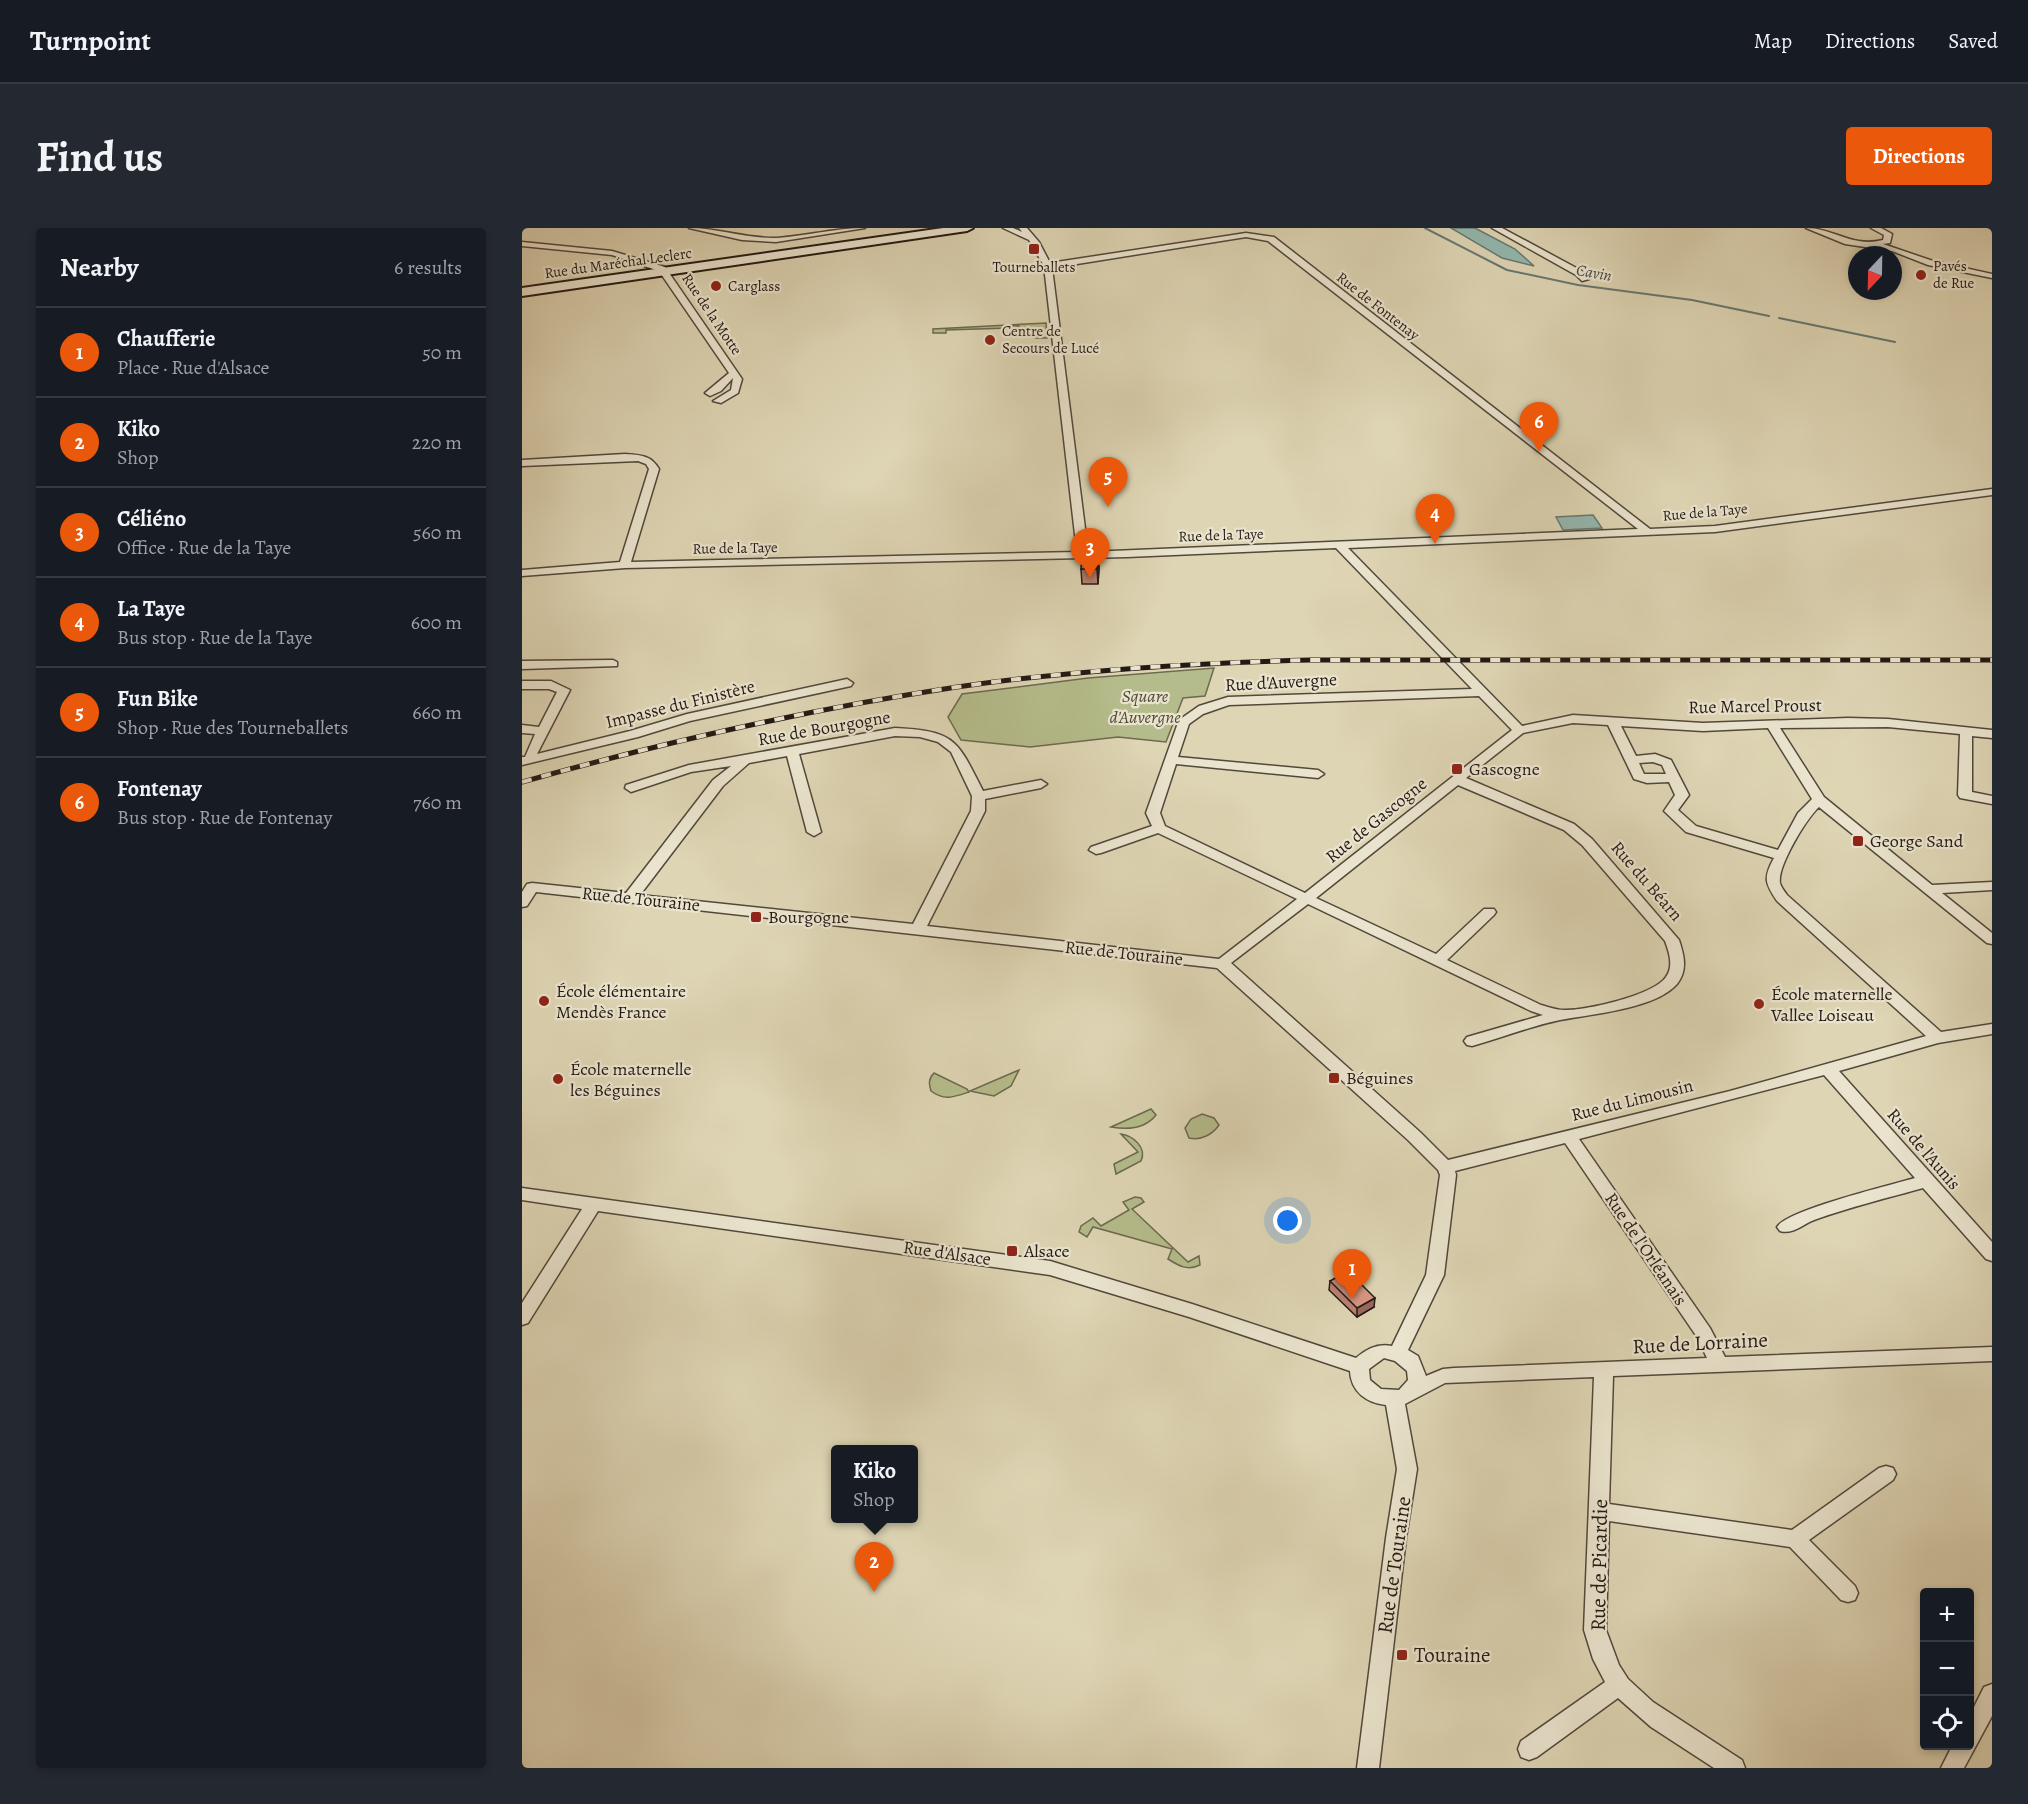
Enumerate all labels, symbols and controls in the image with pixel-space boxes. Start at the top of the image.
text: Turnpoint [30,22,151,60]
text: Map [1754,27,1792,55]
text: Directions [1825,27,1915,55]
text: Saved [1948,27,1998,55]
button: Directions [1846,127,1992,185]
text: Find us [36,128,163,185]
marker: Tourneballets [1027,242,1041,256]
street label: Rue du Maréchal Leclerc [543,243,693,283]
north arrow [1848,246,1902,300]
text: Nearby [60,250,139,285]
text: 6 results [394,254,462,281]
place label: Pavés de Rue [1933,256,1975,293]
place label: Tourneballets [992,257,1076,277]
water label: Cavin [1575,259,1613,287]
street label: Rue de Fontenay [1332,267,1424,345]
marker: Pavés de Rue [1914,268,1928,282]
street label: Rue de la Motte [677,269,747,359]
place label: Carglass [728,276,780,296]
marker: Carglass [709,279,723,293]
place label: Centre de Secours de Lucé [1002,321,1099,358]
text: Chaufferie [117,324,215,354]
marker: Centre de Secours de Lucé [983,333,997,347]
text: 1 [76,339,83,366]
text: 50 m [422,339,462,366]
text: Place · Rue d'Alsace [117,354,270,381]
pin: 6 [1520,402,1558,452]
text: Kiko [117,414,160,444]
text: 2 [75,429,84,456]
text: 220 m [412,429,462,456]
text: Shop [117,444,159,471]
pin: 5 [1088,458,1128,507]
pin: 4 [1416,494,1454,544]
street label: Rue de la Taye [1662,498,1749,526]
text: Céliéno [117,504,186,534]
text: 3 [75,519,84,546]
text: 560 m [413,519,462,546]
street label: Rue de la Taye [1178,524,1264,546]
pin: 3 [1070,528,1110,578]
text: Office · Rue de la Taye [117,534,291,561]
street label: Rue de la Taye [692,537,778,559]
text: La Taye [117,594,185,624]
text: 4 [75,609,84,636]
text: 600 m [411,609,462,636]
text: Bus stop · Rue de la Taye [117,624,312,651]
street label: Rue d'Auvergne [1224,667,1338,697]
street label: Impasse du Finistère [603,674,757,734]
text: Fun Bike [117,684,198,714]
park label: Square d'Auvergne [1109,684,1181,729]
street label: Rue Marcel Proust [1688,693,1822,719]
text: 5 [75,699,84,726]
text: 660 m [412,699,462,726]
street label: Rue de Bourgogne [756,705,892,751]
text: Shop · Rue des Tourneballets [117,714,348,741]
place label: Gascogne [1469,757,1540,781]
marker: Gascogne [1450,762,1464,776]
street label: Rue de Gascogne [1320,772,1432,868]
text: Fontenay [117,774,202,804]
text: 6 [75,789,84,816]
text: 760 m [413,789,462,816]
text: Bus stop · Rue de Fontenay [117,804,332,831]
place label: George Sand [1870,829,1964,853]
marker: George Sand [1851,834,1865,848]
street label: Rue du Béarn [1606,836,1688,926]
street label: Rue de Touraine [581,881,701,917]
place label: Bourgogne [768,905,849,929]
marker: Bourgogne [749,910,763,924]
street label: Rue de Touraine [1064,935,1184,971]
place label: École élémentaire Mendès France [556,979,686,1024]
place label: École maternelle Vallee Loiseau [1770,982,1893,1027]
marker: École élémentaire Mendès France [537,994,551,1008]
marker: École maternelle Vallee Loiseau [1752,997,1766,1011]
place label: École maternelle les Béguines [570,1057,692,1102]
place label: Béguines [1346,1066,1413,1090]
marker: Béguines [1327,1071,1341,1085]
marker: École maternelle les Béguines [551,1072,565,1086]
street label: Rue du Limousin [1569,1073,1696,1127]
street label: Rue de l'Aunis [1882,1103,1966,1195]
street label: Rue de l'Orléanais [1599,1188,1693,1310]
your location [1273,1206,1302,1235]
street label: Rue d'Alsace [902,1235,992,1271]
place label: Alsace [1023,1239,1070,1263]
marker: Alsace [1005,1244,1019,1258]
pin: 1 [1332,1250,1372,1299]
street label: Rue de Lorraine [1632,1325,1768,1361]
popup [831,1445,918,1523]
text: Kiko [853,1456,896,1486]
text: Shop [853,1486,895,1513]
street label: Rue de Touraine [1371,1494,1417,1636]
street label: Rue de Picardie [1584,1499,1614,1631]
pin: 2 [854,1542,894,1592]
map controls [1920,1588,1974,1750]
button: + [1920,1588,1974,1642]
place label: Touraine [1414,1641,1490,1669]
button: − [1920,1642,1974,1696]
marker: Touraine [1395,1648,1409,1662]
button: locate [1920,1696,1974,1750]

